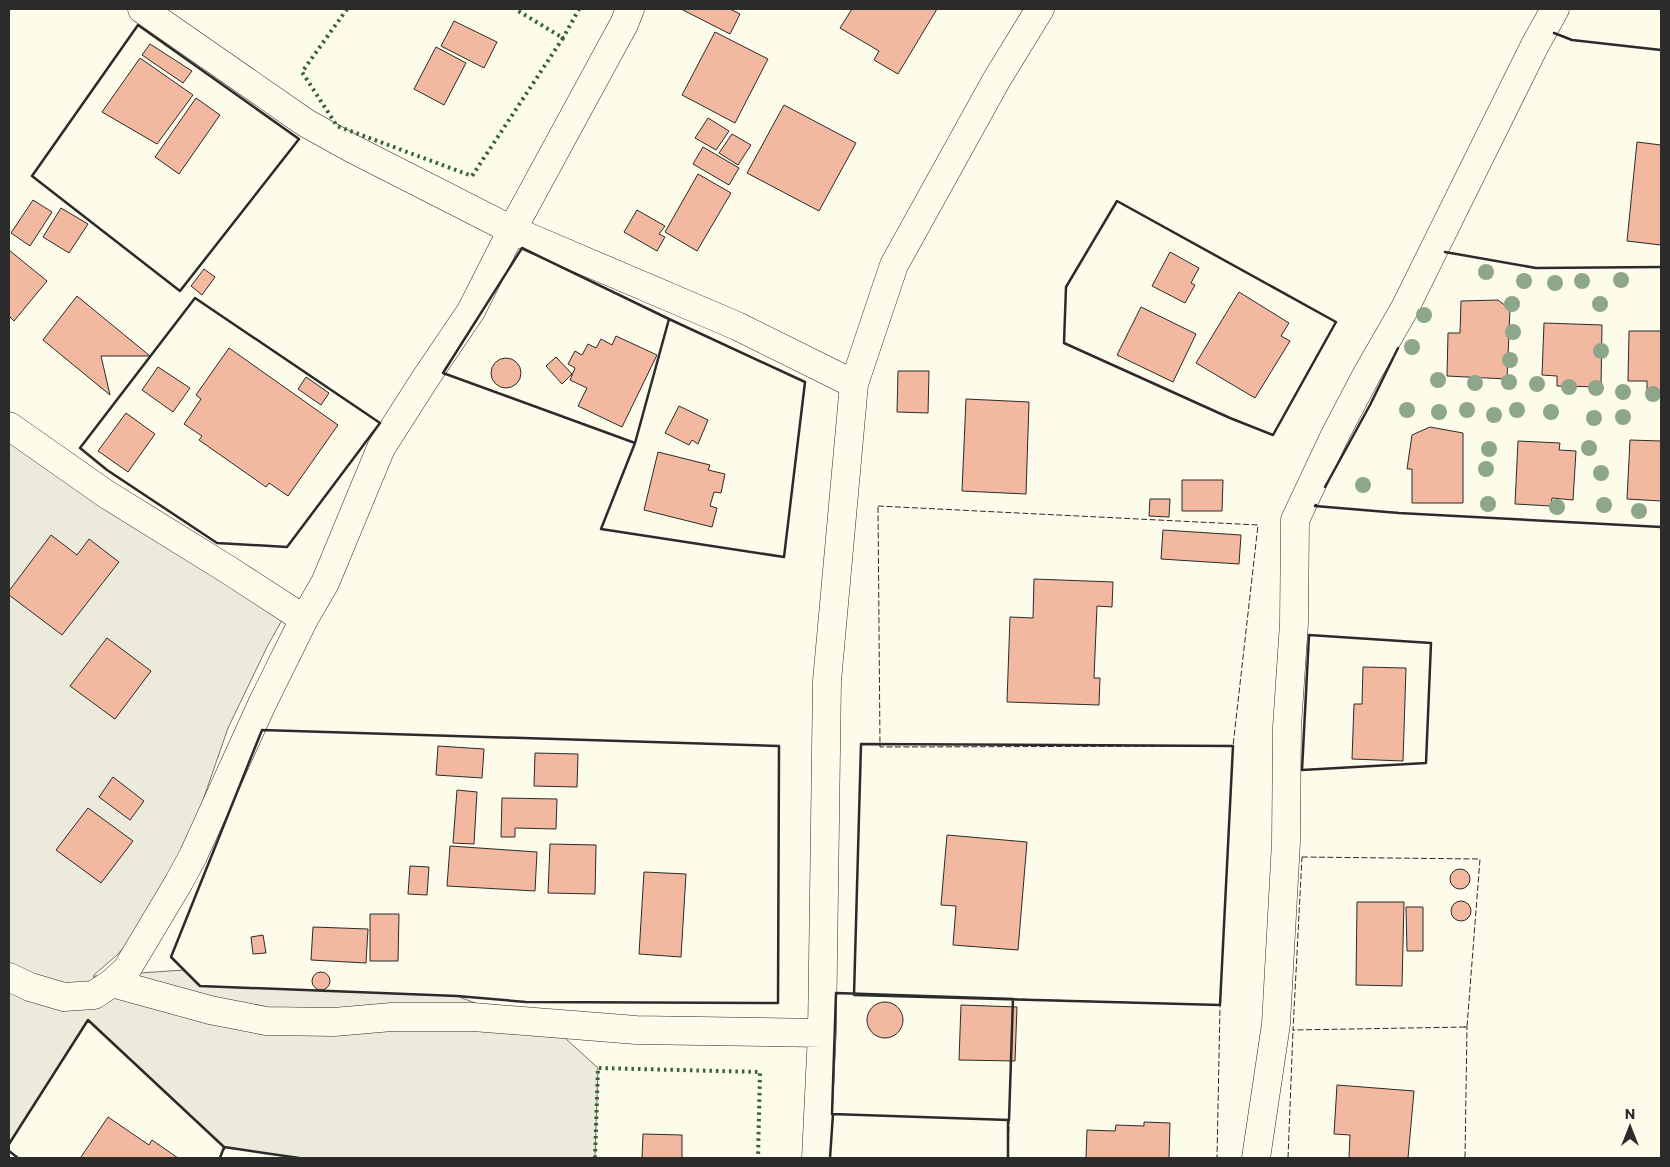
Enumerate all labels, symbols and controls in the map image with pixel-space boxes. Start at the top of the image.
north arrow [1605,1102,1655,1152]
text: N [1625,1105,1635,1122]

